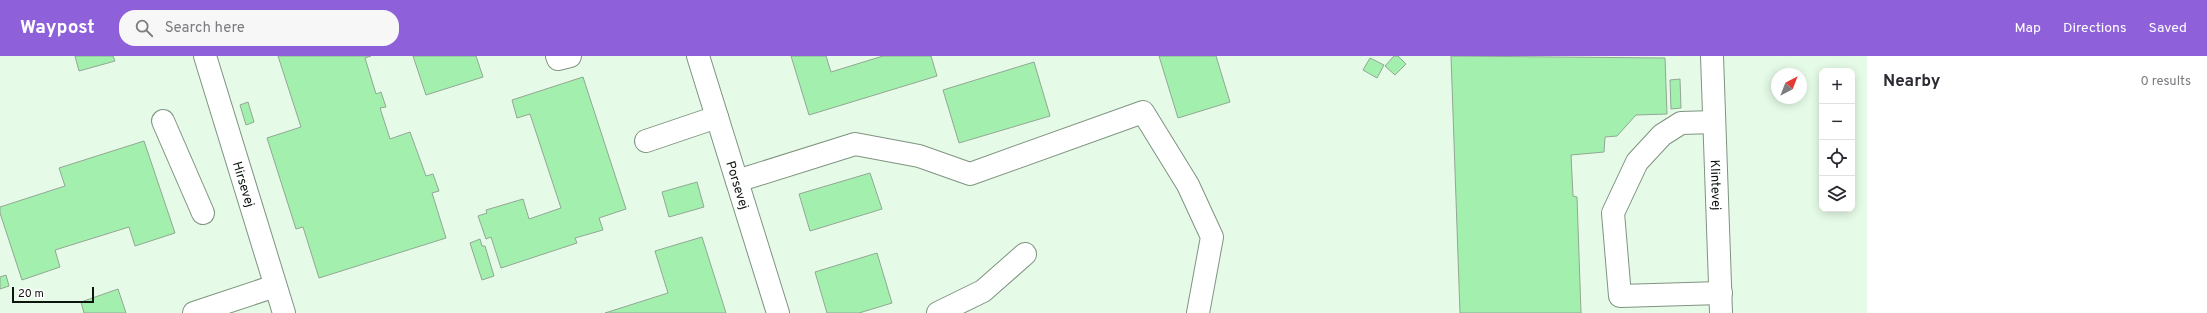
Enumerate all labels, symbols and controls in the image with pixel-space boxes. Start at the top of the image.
search box [119,10,399,46]
text: Waypost [20,16,95,40]
icon: search [133,17,155,39]
text: Search here [165,19,245,38]
text: Map [2015,20,2041,37]
text: Directions [2063,20,2127,37]
text: Saved [2149,20,2187,37]
north arrow [1771,68,1807,104]
map controls [1819,68,1855,212]
button: + [1819,68,1855,104]
text: Nearby [1883,71,1940,93]
text: 0 results [2140,74,2191,90]
button: − [1819,104,1855,140]
button: locate [1819,140,1855,176]
street label: Porsevej [721,159,751,212]
street label: Klintevej [1706,159,1723,211]
street label: Hirsevej [228,160,257,209]
button: layers [1819,176,1855,212]
scale bar [12,285,94,304]
text: 20 m [18,287,44,301]

